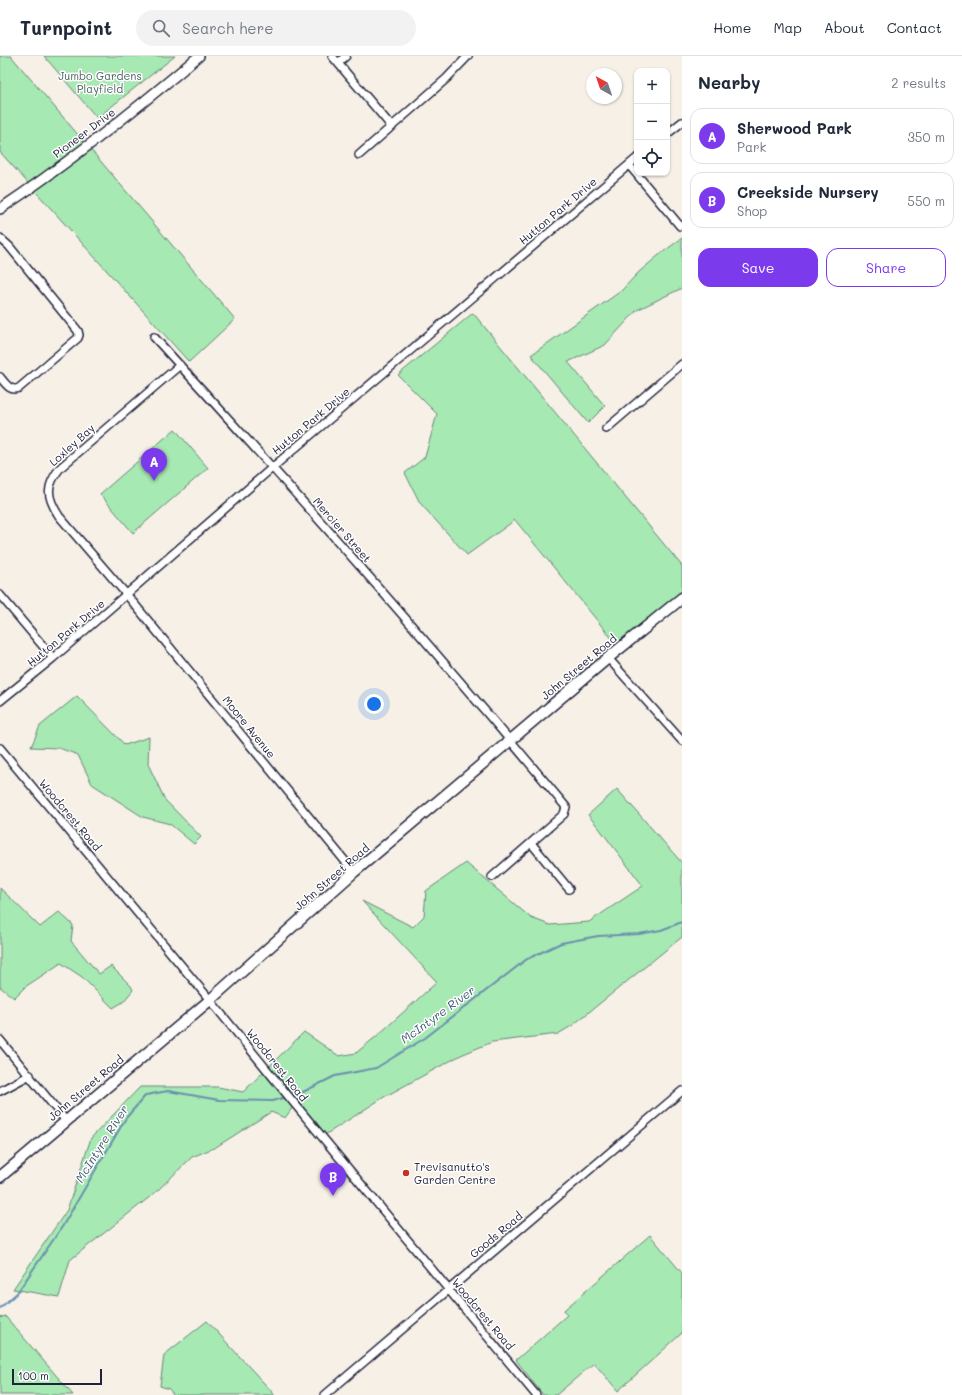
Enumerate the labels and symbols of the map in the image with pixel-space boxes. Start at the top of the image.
park label: Jumbo Gardens Playfield [58,68,142,96]
north arrow [586,68,622,104]
street label: Pioneer Drive [49,104,118,161]
street label: Hutton Park Drive [516,174,600,248]
street label: Hutton Park Drive [269,384,353,458]
street label: Loxley Bay [46,420,98,469]
pin: A [141,448,167,481]
street label: Mercier Street [310,494,375,566]
street label: Hutton Park Drive [24,596,108,670]
street label: John Street Road [538,631,620,703]
street label: Moore Avenue [220,693,279,761]
your location [364,694,384,714]
street label: Woodcrest Road [36,776,105,854]
street label: John Street Road [291,840,372,913]
water label: McIntyre River [397,982,478,1047]
street label: Woodcrest Road [243,1025,311,1104]
street label: John Street Road [45,1052,127,1124]
water label: McIntyre River [71,1102,131,1185]
place label: Trevisanutto's Garden Centre [414,1159,496,1187]
pin: B [320,1163,346,1196]
marker: Trevisanutto's Garden Centre [401,1168,411,1178]
street label: Goods Road [466,1208,525,1261]
street label: Woodcrest Road [449,1275,518,1353]
scale bar [12,1367,102,1386]

